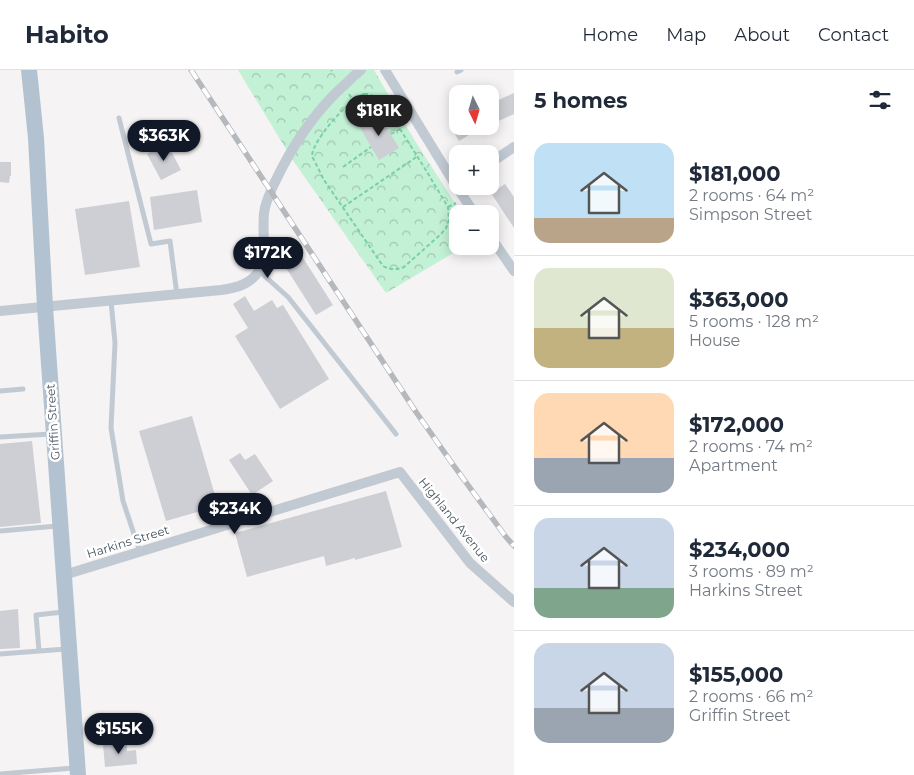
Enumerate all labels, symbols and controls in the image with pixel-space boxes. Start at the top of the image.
text: Habito [25,20,109,49]
text: Home [582,24,638,46]
text: Map [666,24,706,46]
text: About [734,24,790,46]
text: Contact [818,24,889,46]
north arrow [449,85,499,135]
map controls [449,85,499,255]
icon: filters [866,86,894,114]
text: 5 homes [534,88,627,113]
pin: $181K [344,94,414,137]
text: $181K [357,101,402,120]
pin: $363K [129,119,199,162]
text: $363K [138,126,190,145]
button: + [449,145,499,195]
text: $181,000 [689,161,781,186]
icon: home [574,163,634,223]
text: 2 rooms · 64 m² [689,186,814,205]
button: − [449,205,499,255]
text: Simpson Street [689,205,812,224]
pin: $172K [233,236,303,279]
text: $172K [244,243,292,262]
text: $363,000 [689,287,789,312]
icon: home [574,288,634,348]
text: 5 rooms · 128 m² [689,312,819,331]
text: House [689,331,740,350]
street label: Griffin Street [42,383,63,461]
text: $172,000 [689,412,784,437]
icon: home [574,413,634,473]
text: 2 rooms · 74 m² [689,437,813,456]
text: Apartment [689,456,778,475]
street label: Highland Avenue [416,474,493,565]
pin: $234K [200,492,270,535]
text: $234K [209,499,261,518]
street label: Harkins Street [85,522,171,561]
text: $234,000 [689,537,790,562]
icon: home [574,538,634,598]
text: 3 rooms · 89 m² [689,562,814,581]
text: Harkins Street [689,581,803,600]
text: $155,000 [689,662,783,687]
icon: home [574,663,634,723]
text: 2 rooms · 66 m² [689,687,813,706]
text: Griffin Street [689,706,791,725]
pin: $155K [84,712,154,755]
text: $155K [95,719,143,738]

